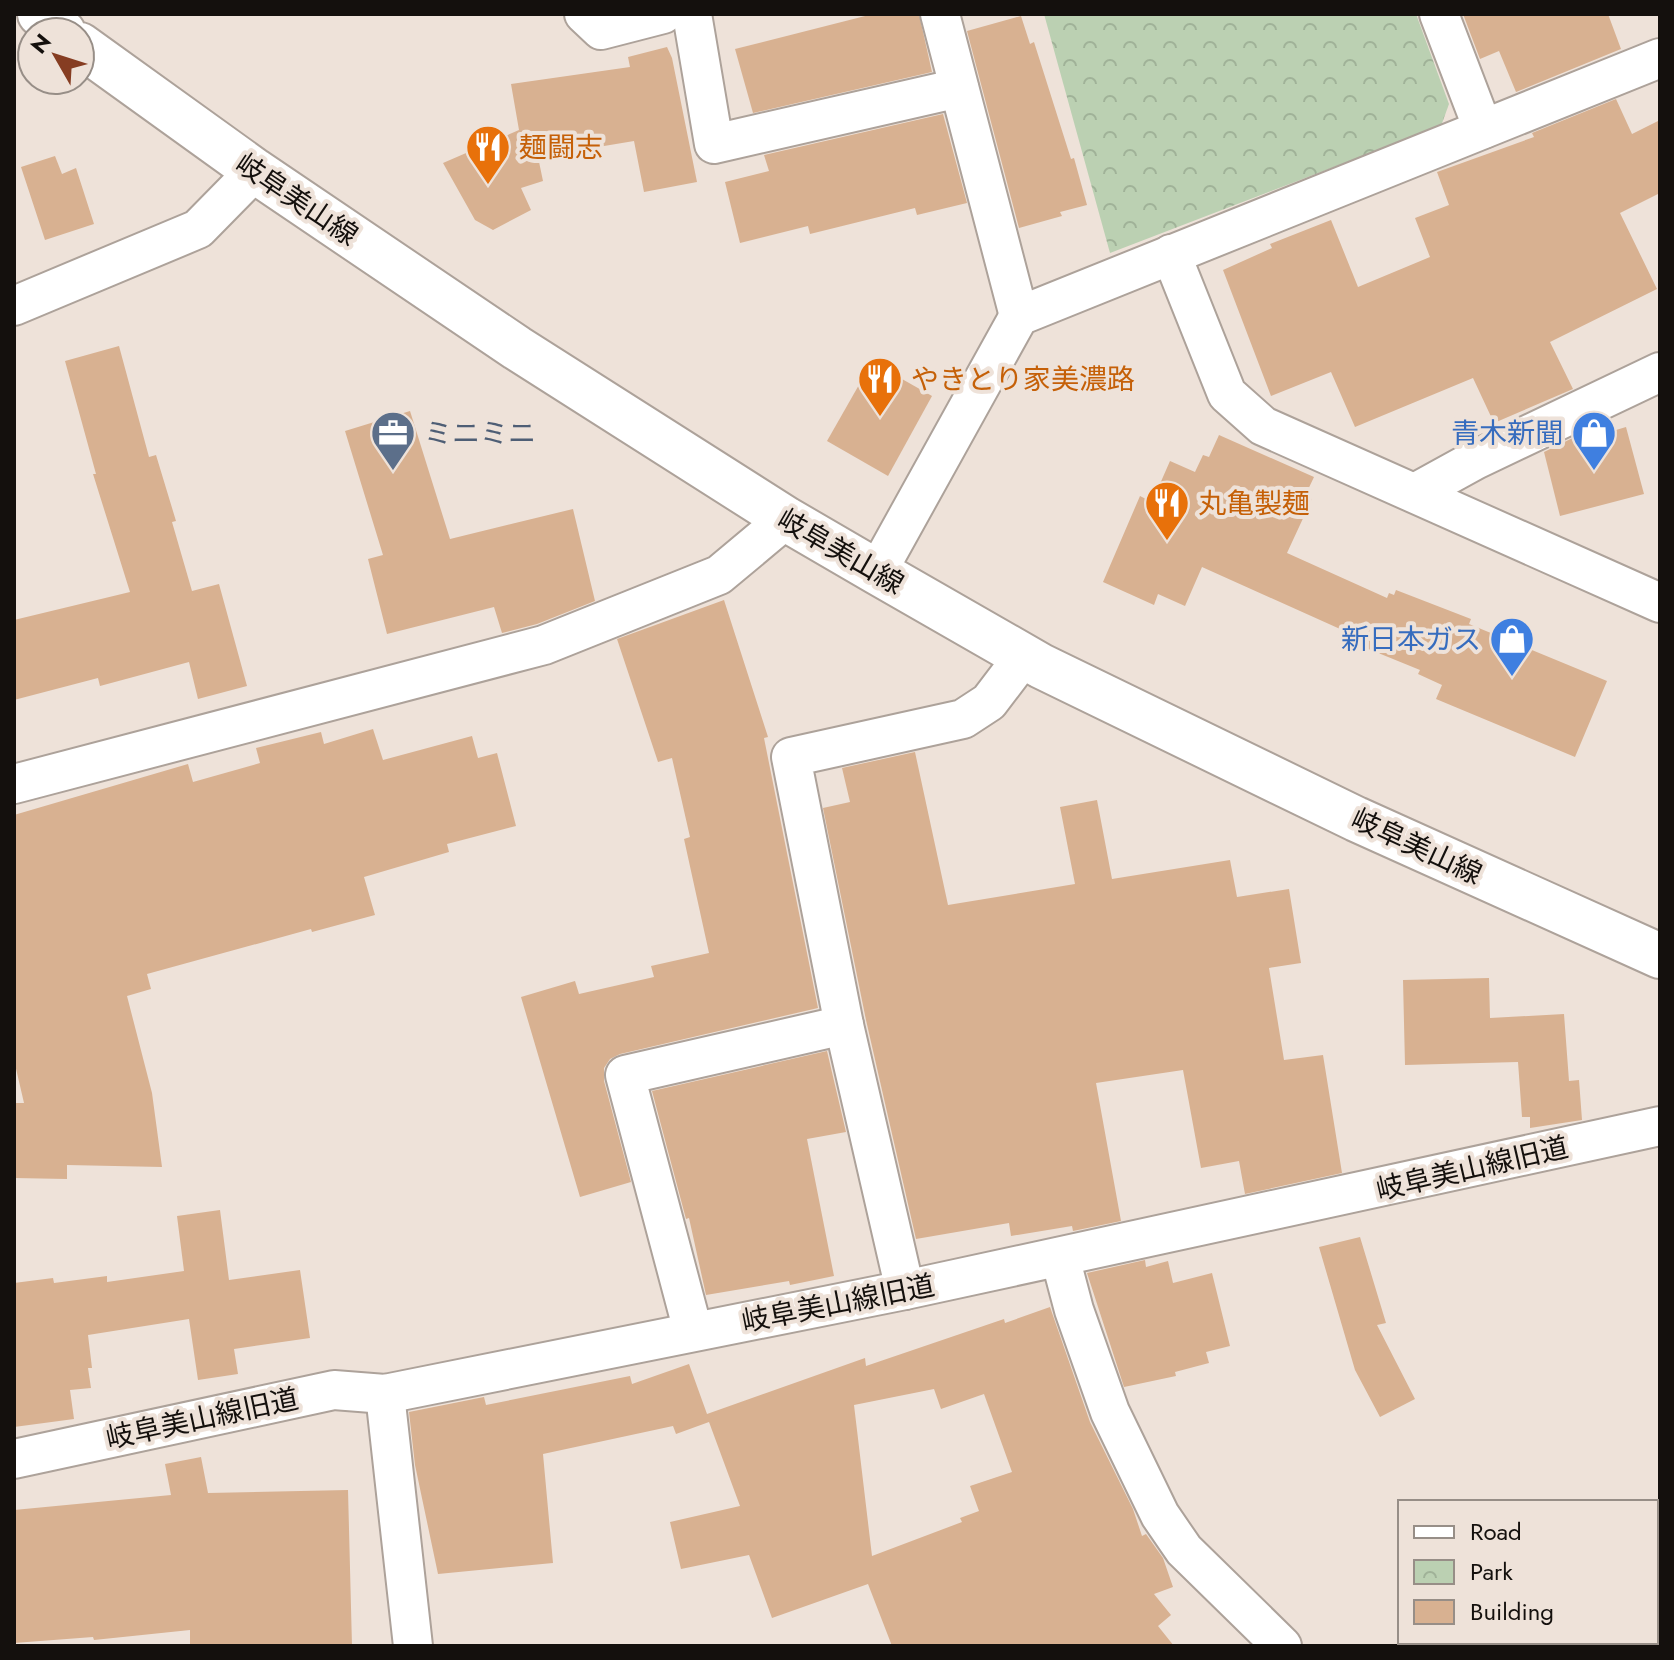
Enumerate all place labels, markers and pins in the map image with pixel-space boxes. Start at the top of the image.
restaurant icon: 麺闘志 [464,123,512,186]
place label: 麺闘志 [519,127,603,168]
restaurant icon: やきとり家美濃路 [856,355,904,418]
place label: やきとり家美濃路 [911,359,1135,400]
office icon: ミニミニ [369,409,417,472]
shop icon: 青木新聞 [1570,409,1618,472]
place label: ミニミニ [424,413,536,454]
place label: 青木新聞 [1451,413,1563,454]
restaurant icon: 丸亀製麺 [1143,479,1191,542]
place label: 丸亀製麺 [1198,483,1310,524]
shop icon: 新日本ガス [1488,615,1536,678]
place label: 新日本ガス [1341,619,1481,660]

